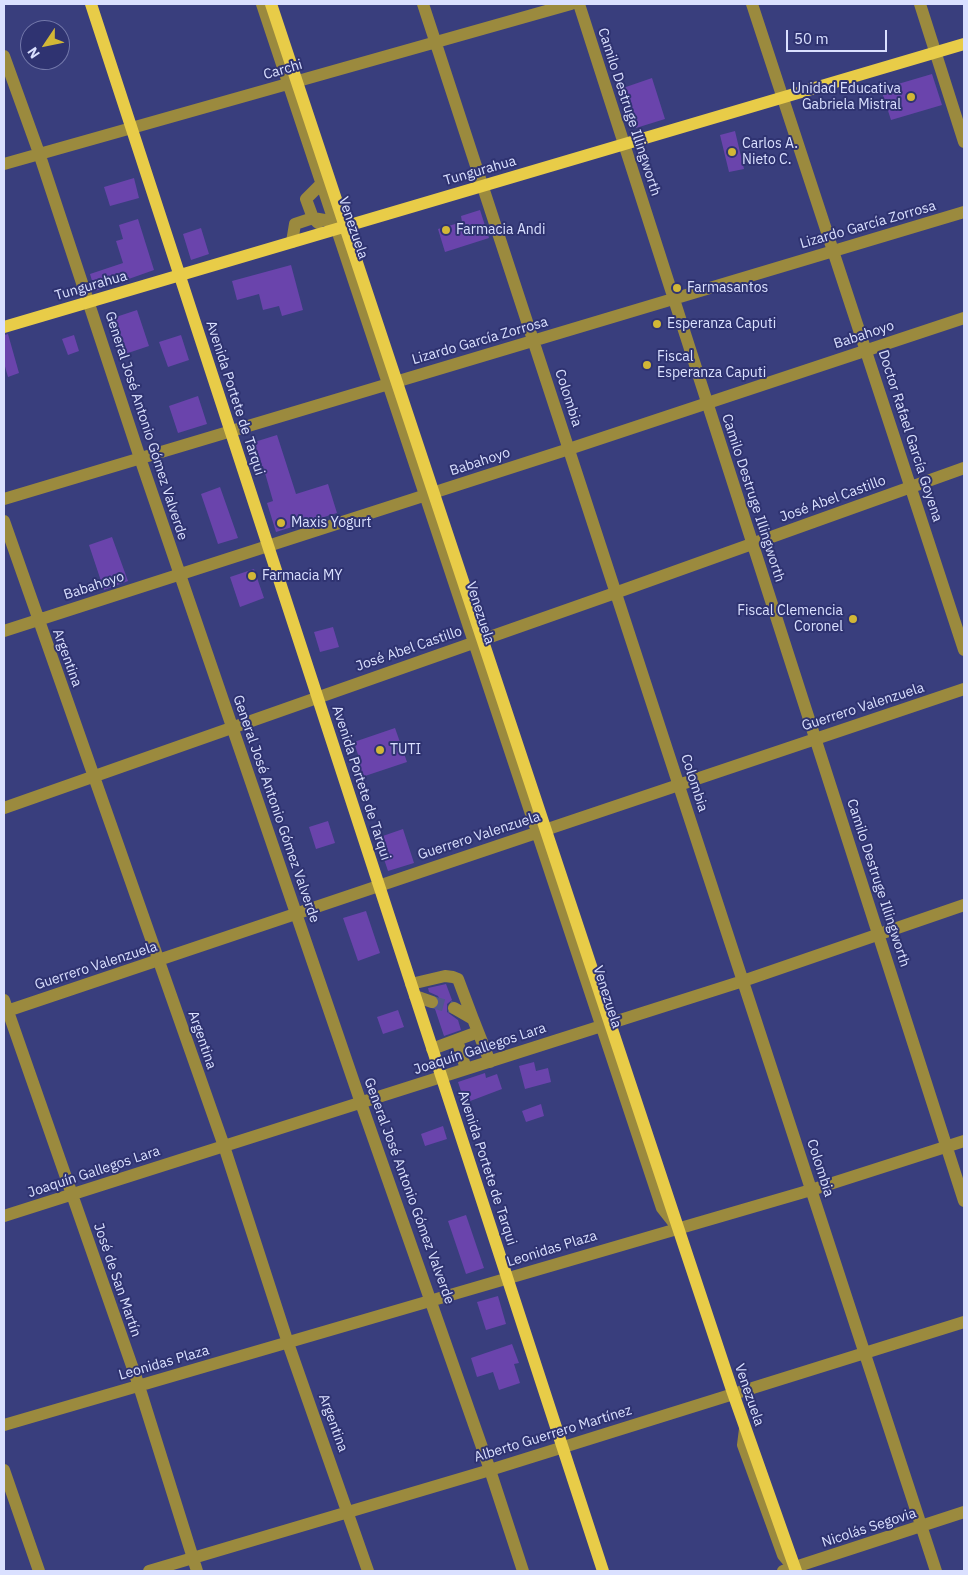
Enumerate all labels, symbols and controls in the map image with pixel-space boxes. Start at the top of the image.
north arrow [20,20,70,70]
scale bar [788,20,889,52]
street label: Camilo Destruge Illingworth [594,26,664,198]
text: 50 m [794,29,829,48]
text: N [23,44,44,62]
street label: Carchi [262,56,304,84]
place label: Unidad Educativa Gabriela Mistral [792,81,901,114]
marker: Unidad Educativa Gabriela Mistral [905,91,917,103]
place label: Carlos A. Nieto C. [742,136,798,168]
marker: Carlos A. Nieto C. [726,146,738,158]
street label: Tungurahua [442,153,518,189]
street label: Venezuela [335,195,371,261]
street label: Lizardo García Zorrosa [798,198,938,252]
place label: Farmacia Andi [456,222,545,238]
marker: Farmacia Andi [440,224,452,236]
street label: Tungurahua [53,268,129,304]
place label: Farmasantos [687,280,768,296]
marker: Farmasantos [671,282,683,294]
street label: General José Antonio Gómez Valverde [101,310,191,542]
street label: Lizardo García Zorrosa [410,314,550,368]
place label: Esperanza Caputi [667,316,776,332]
street label: Babahoyo [832,317,896,353]
marker: Esperanza Caputi [651,318,663,330]
street label: Avenida Portete de Tarqui [202,319,268,477]
street label: Doctor Rafael García Goyena [874,348,946,524]
place label: Fiscal Esperanza Caputi [657,349,766,382]
marker: Fiscal Esperanza Caputi [641,359,653,371]
street label: Colombia [551,367,585,429]
street label: Camilo Destruge Illingworth [718,412,788,584]
street label: Babahoyo [448,444,512,480]
street label: José Abel Castillo [778,472,888,526]
place label: Maxis Yogurt [291,515,371,531]
marker: Maxis Yogurt [275,517,287,529]
street label: Babahoyo [62,568,126,604]
place label: Farmacia MY [262,568,343,584]
marker: Farmacia MY [246,570,258,582]
street label: Venezuela [462,580,498,646]
place label: Fiscal Clemencia Coronel [737,603,843,636]
marker: Fiscal Clemencia Coronel [847,613,859,625]
street label: José Abel Castillo [354,623,464,675]
street label: Argentina [49,627,85,689]
street label: Guerrero Valenzuela [800,679,926,735]
street label: General José Antonio Gómez Valverde [229,693,323,925]
street label: Avenida Portete de Tarqui [328,704,394,862]
place label: TUTI [390,742,421,758]
marker: TUTI [374,744,386,756]
street label: Colombia [677,752,711,814]
street label: Camilo Destruge Illingworth [843,797,913,969]
street label: Guerrero Valenzuela [416,808,542,864]
street label: Guerrero Valenzuela [33,938,159,994]
street label: Venezuela [589,964,625,1030]
street label: Argentina [184,1009,220,1071]
street label: Joaquín Gallegos Lara [412,1020,548,1078]
street label: General José Antonio Gómez Valverde [360,1076,458,1306]
street label: Avenida Portete de Tarqui [454,1089,520,1247]
street label: Colombia [803,1137,837,1199]
street label: Joaquín Gallegos Lara [26,1143,162,1201]
street label: José de San Martín [90,1221,144,1339]
street label: Leonidas Plaza [505,1227,599,1271]
street label: Leonidas Plaza [117,1342,211,1384]
street label: Venezuela [731,1362,767,1428]
street label: Argentina [315,1392,351,1454]
street label: Alberto Guerrero Martínez [472,1402,634,1466]
street label: Nicolás Segovia [820,1505,918,1551]

